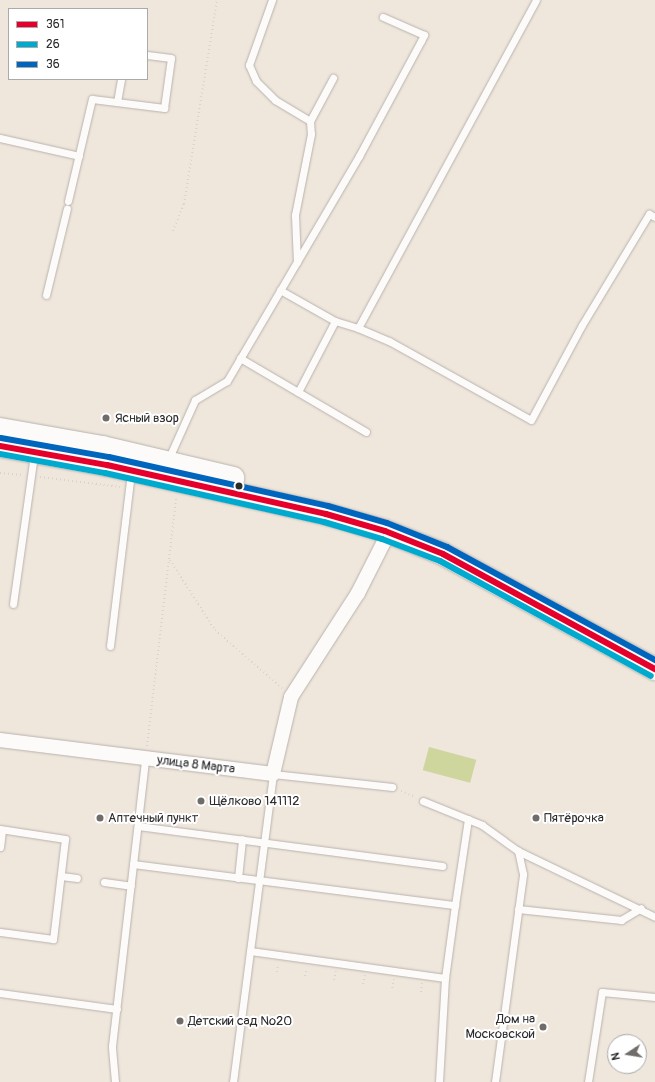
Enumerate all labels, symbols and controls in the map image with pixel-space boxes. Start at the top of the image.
legend [8,8,148,80]
text: 361 [46,17,64,32]
text: 26 [46,37,60,52]
text: 36 [46,57,60,72]
place label: Ясный взор [115,410,179,426]
marker: Ясный взор [100,412,112,424]
unlabelled marker [234,481,244,491]
street label: улица 8 Марта [156,752,236,778]
place label: Щёлково 141112 [209,793,299,809]
marker: Щёлково 141112 [196,796,206,806]
place label: Аптечный пункт [108,810,198,826]
place label: Пятёрочка [544,810,604,826]
marker: Аптечный пункт [95,813,105,823]
marker: Пятёрочка [531,813,541,823]
place label: Дом на Московской [465,1012,535,1043]
place label: Детский сад №20 [188,1013,292,1029]
marker: Детский сад №20 [175,1016,185,1026]
marker: Дом на Московской [538,1022,548,1032]
north arrow [607,1034,647,1074]
text: N [609,1051,623,1061]

